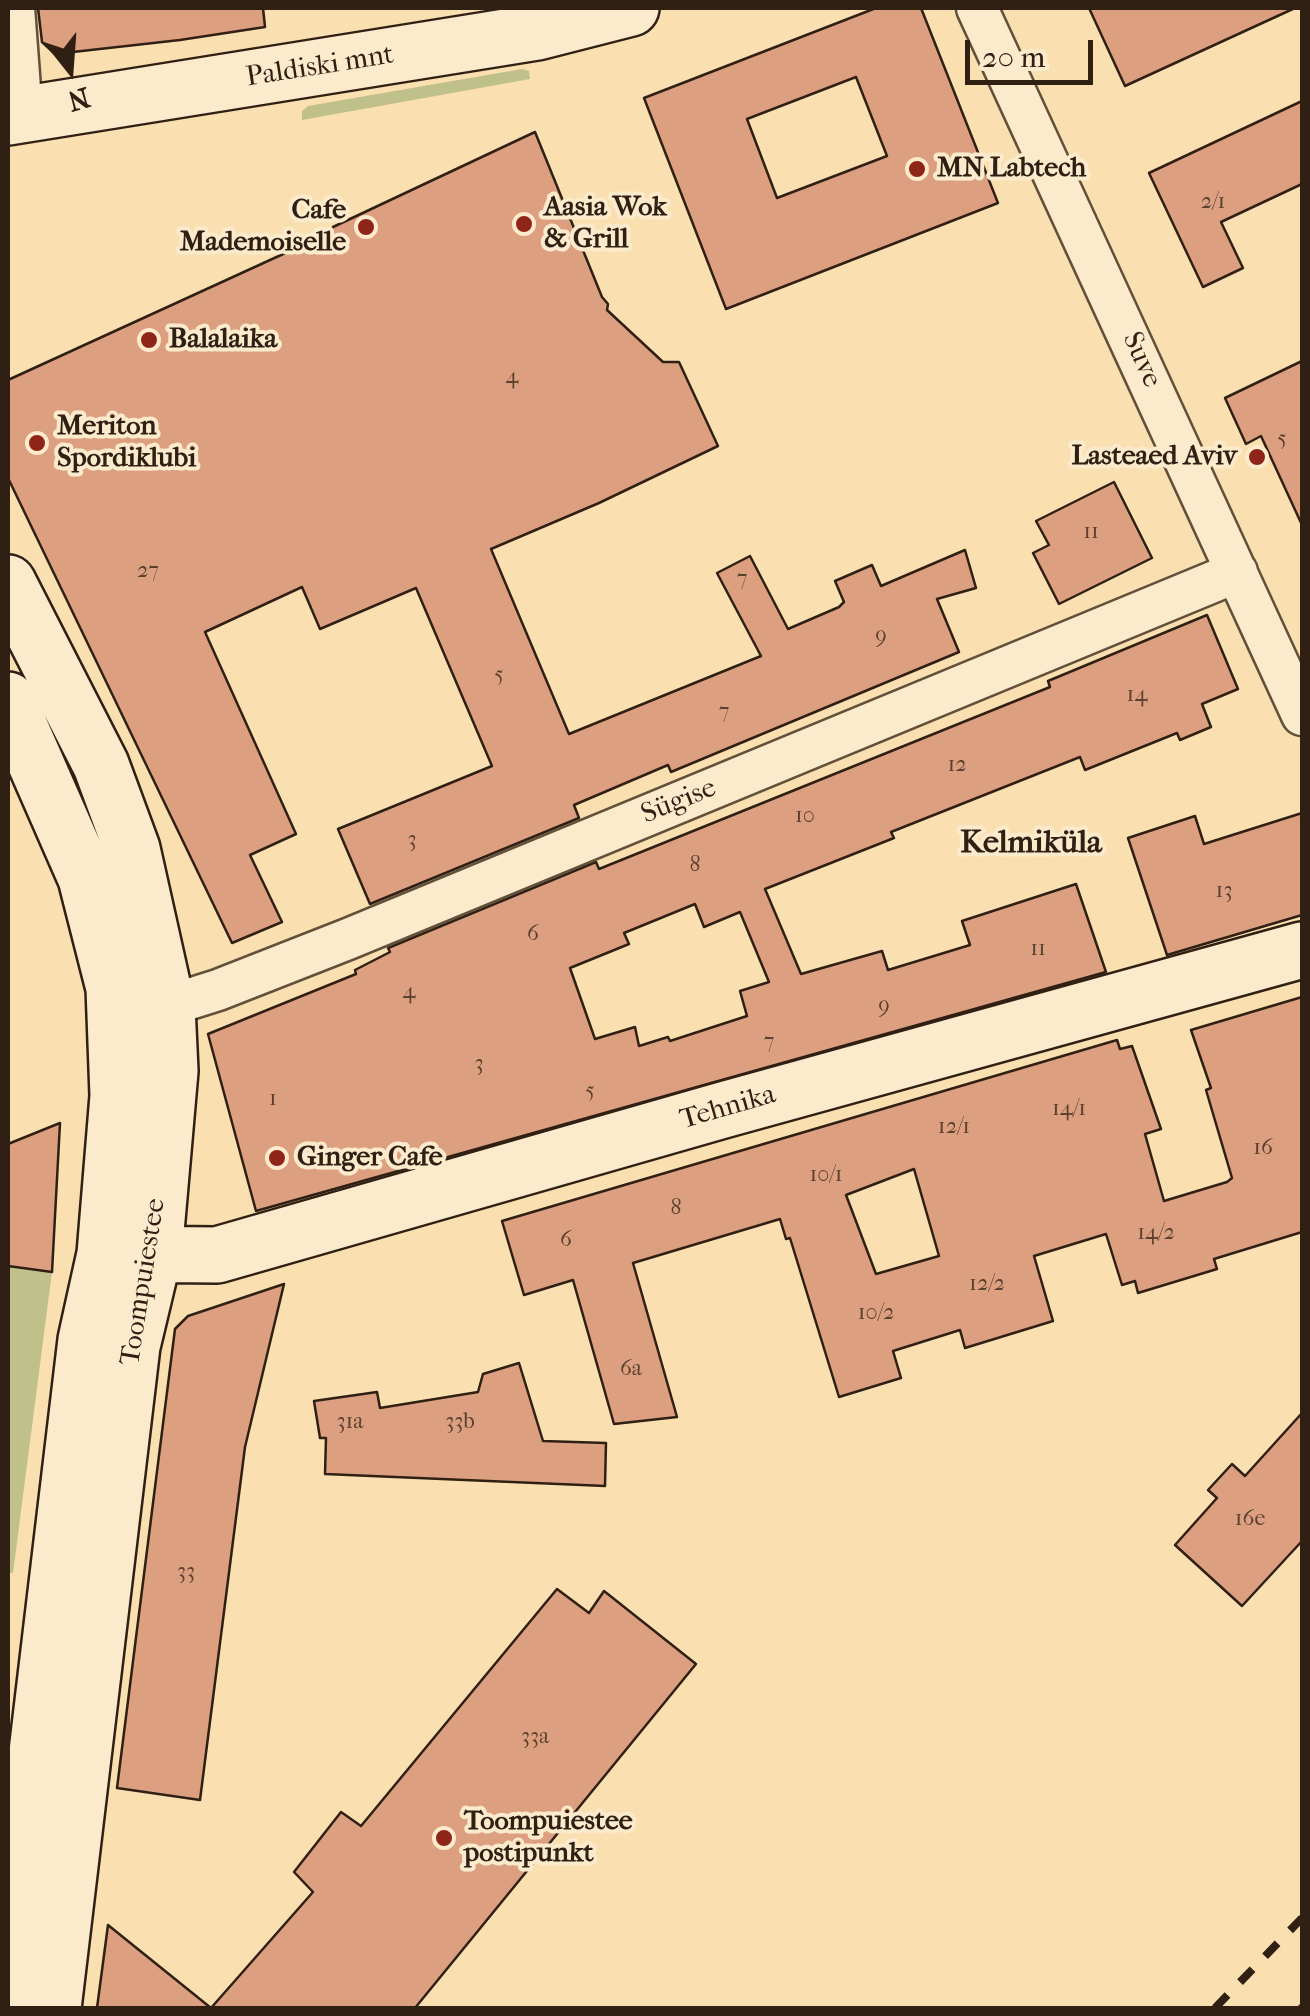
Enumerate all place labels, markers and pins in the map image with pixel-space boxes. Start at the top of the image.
place label: MN Labtech [937,152,1086,186]
marker: MN Labtech [906,158,928,180]
place label: Aasia Wok & Grill [544,191,667,257]
place label: Cafe Mademoiselle [180,194,346,260]
marker: Aasia Wok & Grill [513,213,535,235]
marker: Cafe Mademoiselle [355,216,377,238]
place label: Balalaika [169,323,277,357]
marker: Balalaika [138,329,160,351]
place label: Meriton Spordiklubi [57,410,196,476]
marker: Meriton Spordiklubi [26,432,48,454]
place label: Lasteaed Aviv [1071,440,1237,474]
marker: Lasteaed Aviv [1246,446,1268,468]
place label: Ginger Cafe [297,1141,443,1175]
marker: Ginger Cafe [266,1147,288,1169]
place label: Toompuiestee postipunkt [464,1805,633,1871]
marker: Toompuiestee postipunkt [433,1827,455,1849]

